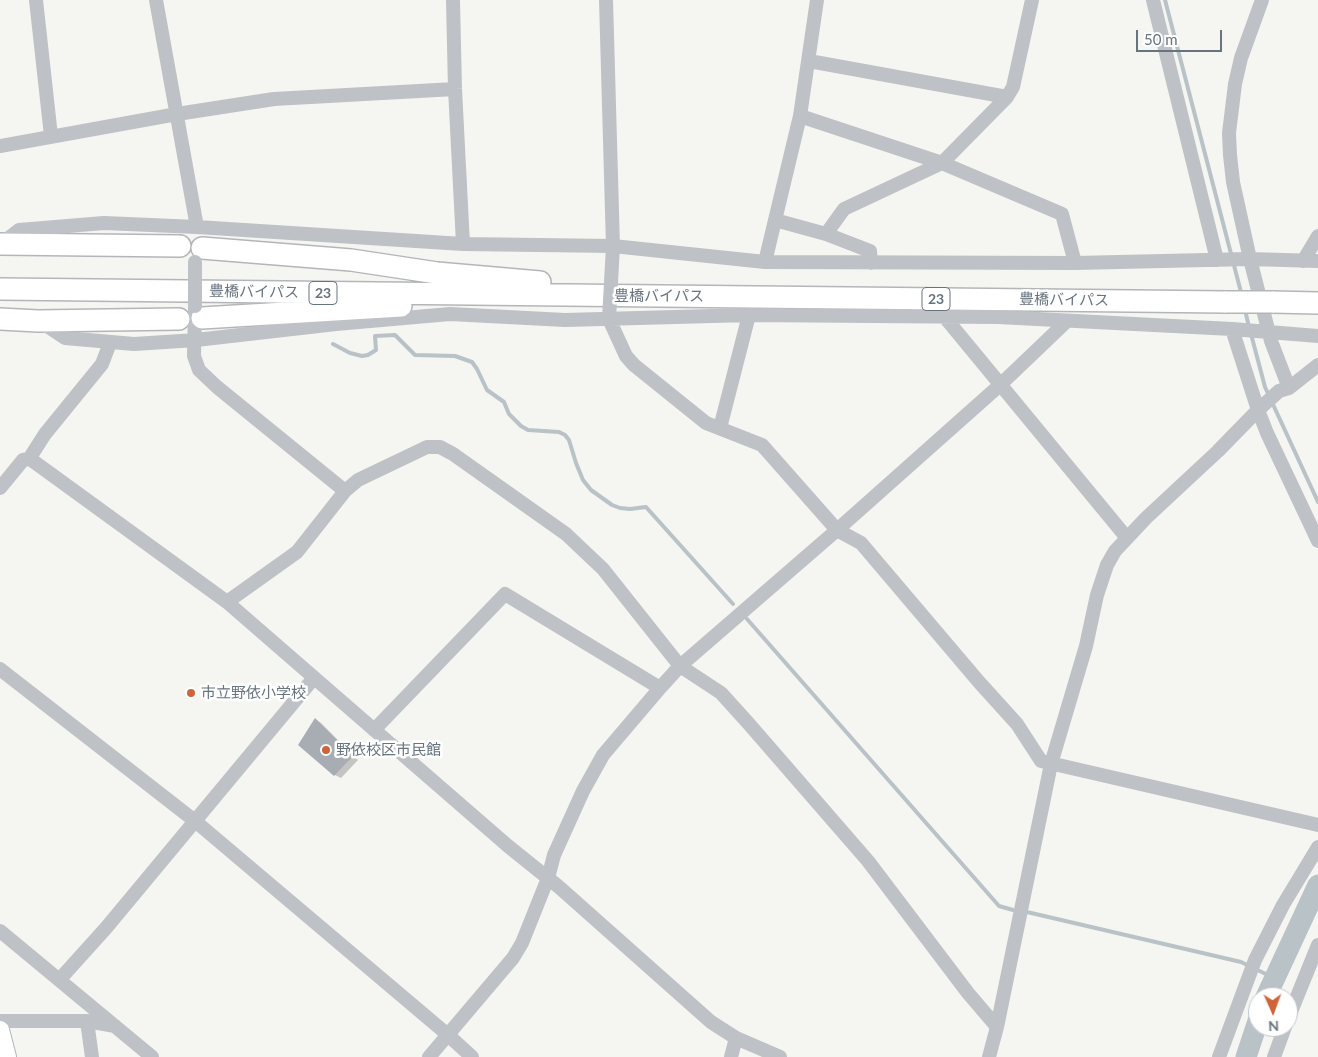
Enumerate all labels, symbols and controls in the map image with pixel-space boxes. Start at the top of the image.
scale bar [1138,20,1224,52]
text: 50 m [1144,30,1178,48]
street label: 豊橋バイパス [209,282,299,302]
road number: 23 [309,282,337,304]
street label: 豊橋バイパス [614,287,704,305]
road number: 23 [922,288,950,310]
street label: 豊橋バイパス [1019,290,1109,310]
place label: 市立野依小学校 [201,684,306,702]
marker: 市立野依小学校 [185,687,197,699]
place label: 野依校区市民館 [336,741,441,759]
marker: 野依校区市民館 [320,744,332,756]
north arrow [1248,987,1298,1037]
text: N [1268,1018,1279,1035]

